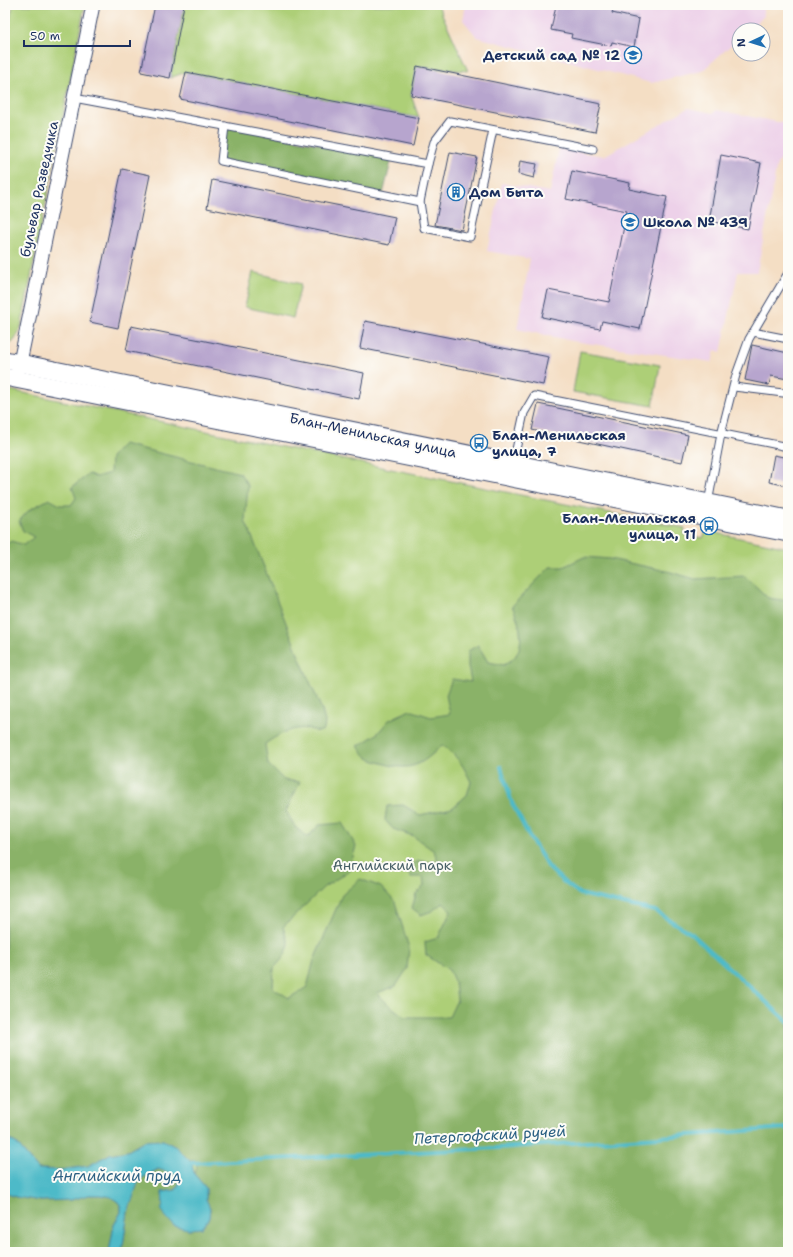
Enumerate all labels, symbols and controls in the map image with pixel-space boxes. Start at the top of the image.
scale bar [24,22,130,48]
north arrow [731,22,771,62]
text: 50 m [30,28,60,44]
text: N [734,38,749,48]
school or university icon: Детский сад № 12 [623,45,643,65]
place label: Детский сад № 12 [483,46,620,64]
street label: бульвар Разведчика [16,119,62,259]
building icon: Дом Быта [446,182,466,202]
place label: Дом Быта [469,183,544,201]
school or university icon: Школа № 439 [620,212,640,232]
place label: Школа № 439 [643,213,748,231]
street label: Блан-Менильская улица [288,408,458,462]
place label: Блан-Менильская улица, 7 [492,426,626,460]
bus stop icon: Блан-Менильская улица, 7 [469,433,489,453]
place label: Блан-Менильская улица, 11 [562,509,696,543]
bus stop icon: Блан-Менильская улица, 11 [699,516,719,536]
park label: Английский парк [333,856,452,874]
water label: Петергофский ручей [413,1121,567,1149]
water label: Английский пруд [53,1166,181,1186]

